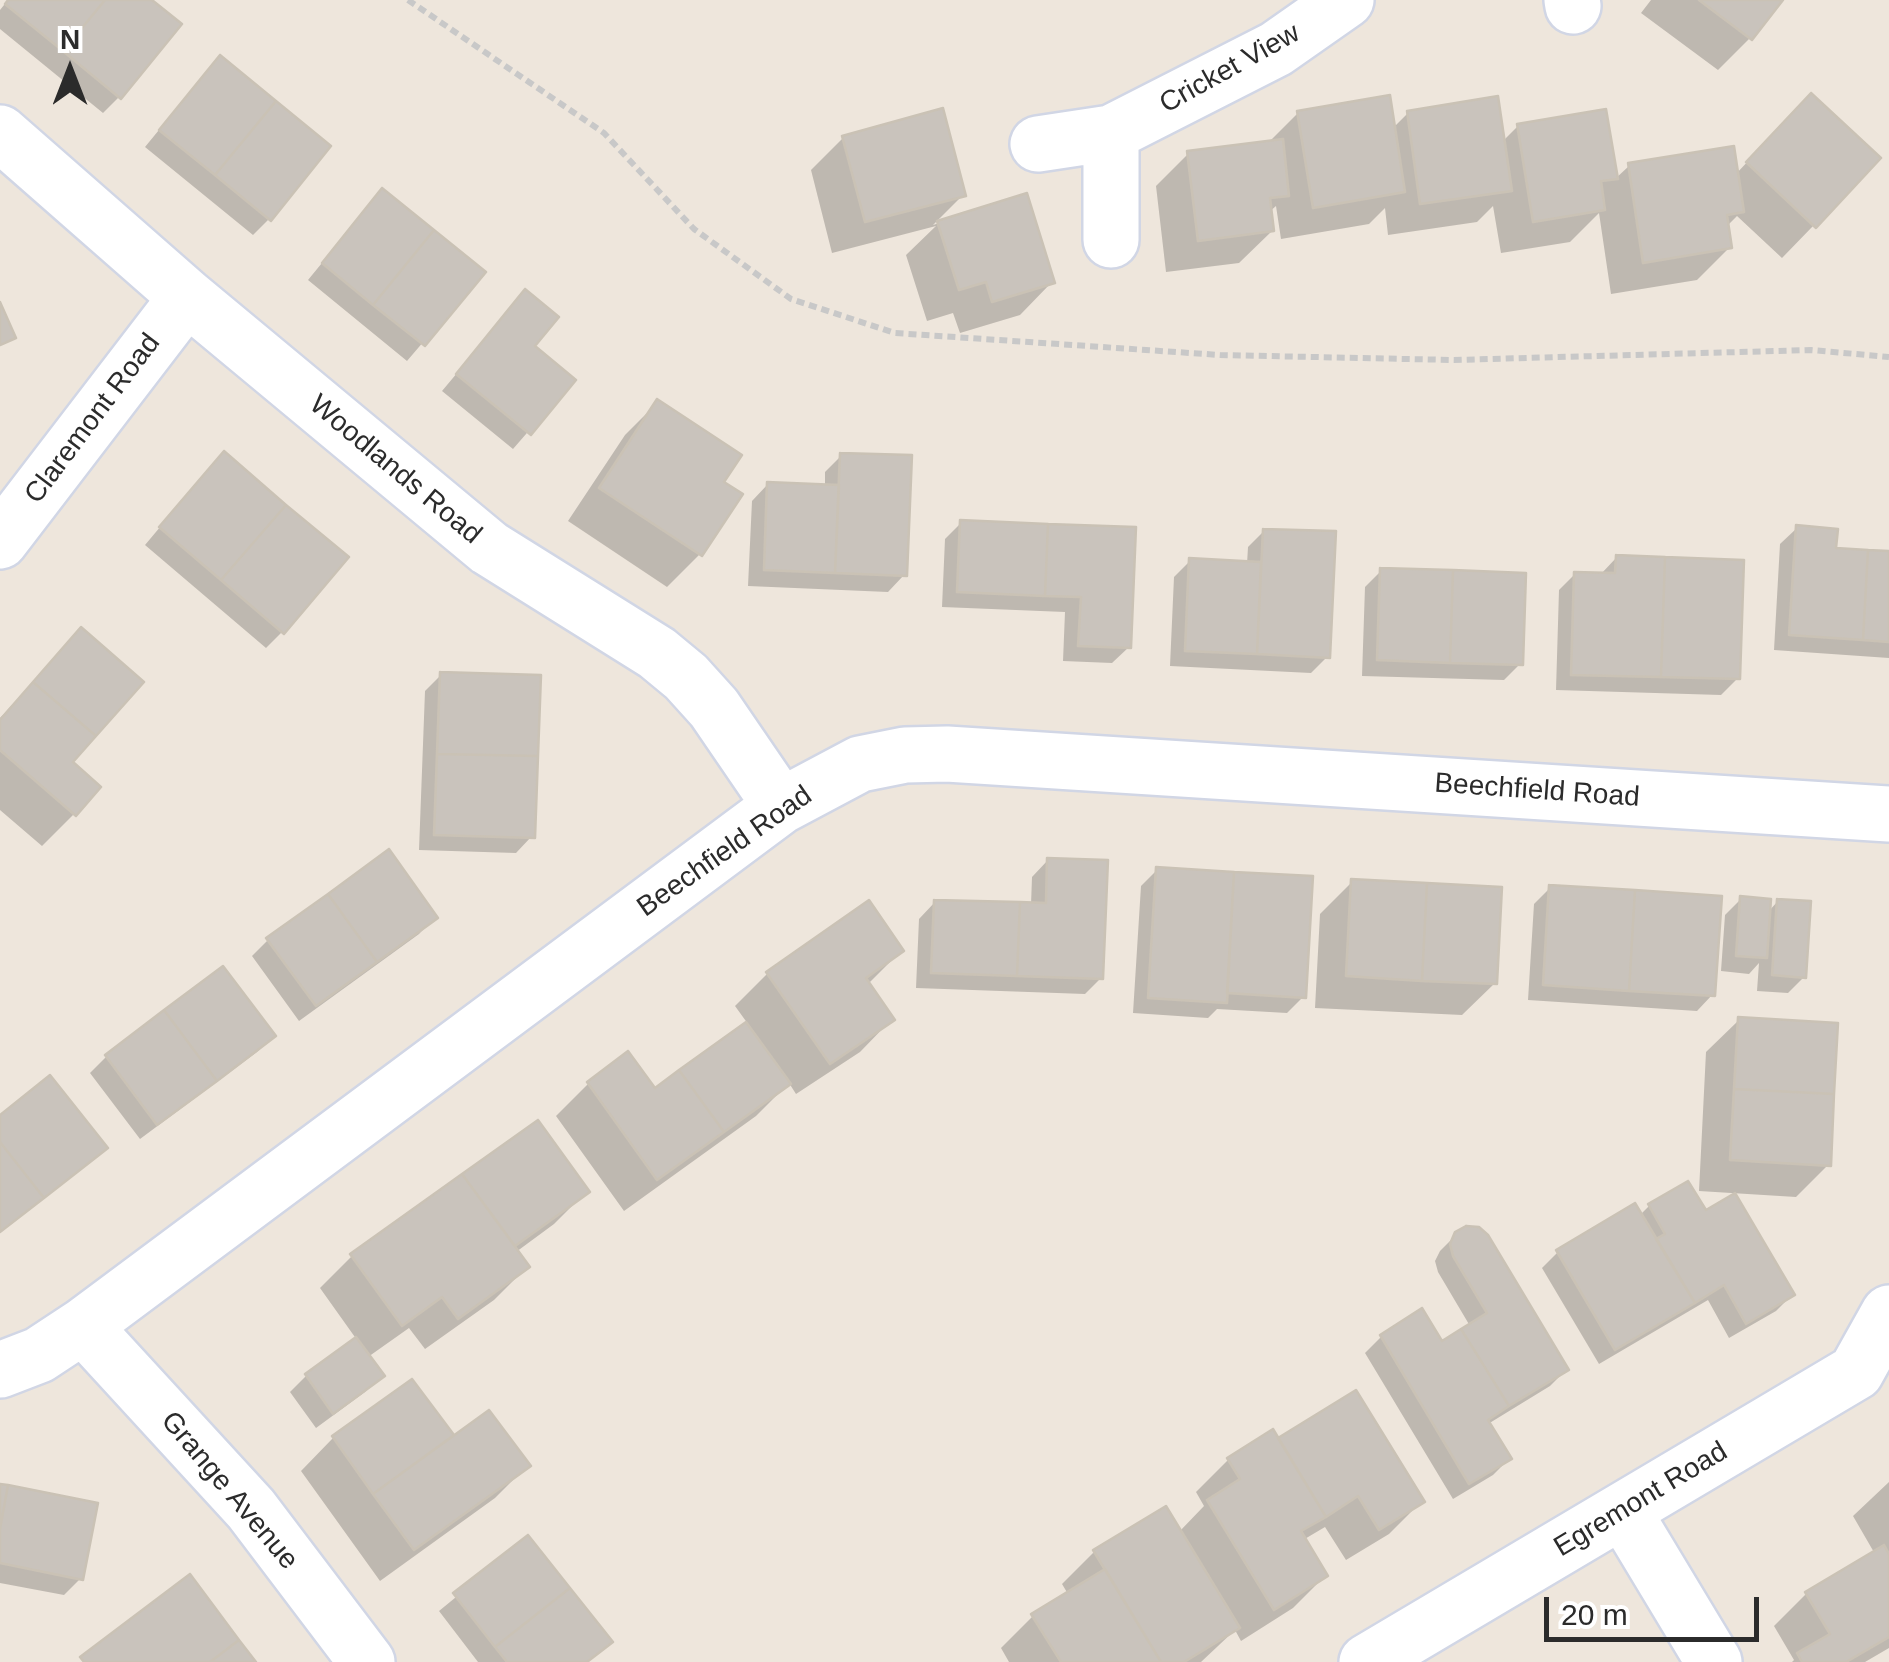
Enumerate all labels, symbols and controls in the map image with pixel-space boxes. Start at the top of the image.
street label: Cricket View [1154,17,1306,121]
north arrow [20,20,120,120]
text: N [60,24,80,55]
street label: Claremont Road [18,327,168,511]
street label: Woodlands Road [302,388,488,552]
street label: Beechfield Road [1433,767,1641,815]
street label: Beechfield Road [631,779,819,925]
street label: Grange Avenue [153,1405,305,1577]
street label: Egremont Road [1548,1435,1734,1565]
scale bar [1549,1577,1764,1639]
text: 20 m [1561,1598,1628,1631]

